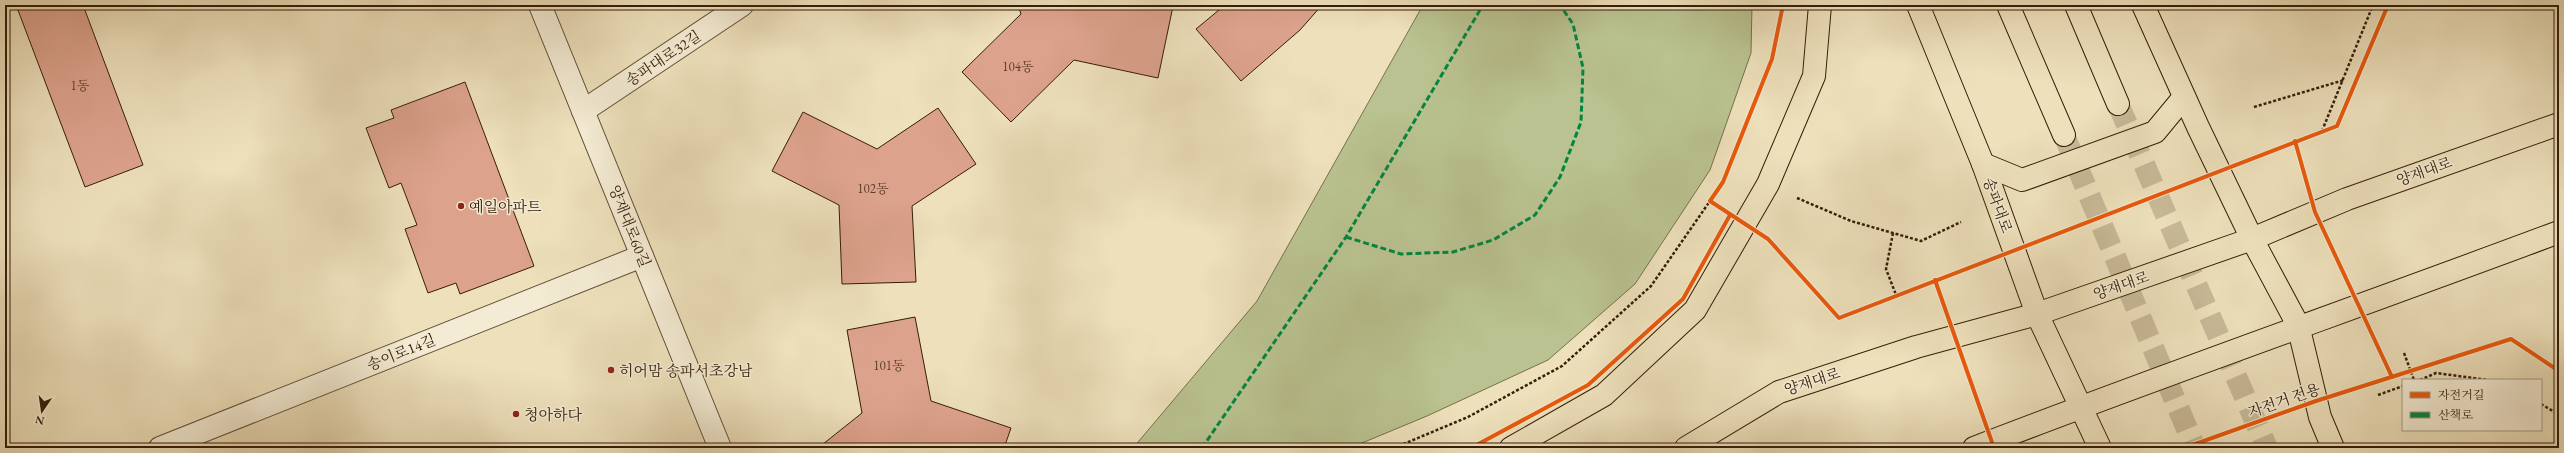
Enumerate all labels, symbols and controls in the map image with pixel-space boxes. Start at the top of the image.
street label: 송파대로32길 [622,26,704,90]
house number: 104동 [1002,58,1034,75]
house number: 1동 [71,77,90,94]
street label: 양재대로 [2394,152,2455,190]
street label: 송파대로 [1979,175,2017,236]
house number: 102동 [857,180,889,197]
street label: 양재대로60길 [605,182,655,270]
place label: 예일아파트 [469,197,542,216]
marker: 예일아파트 [456,201,466,211]
street label: 양재대로 [2091,266,2152,303]
street label: 송이로14길 [364,330,438,374]
house number: 101동 [873,357,905,374]
place label: 히어맘 송파서초강남 [619,361,753,380]
street label: 양재대로 [1781,363,1843,399]
marker: 히어맘 송파서초강남 [606,365,616,375]
street label: 자전거 전용 [2245,379,2323,421]
legend [2402,379,2542,431]
text: 자전거길 [2438,387,2484,403]
north arrow [22,391,62,431]
place label: 청아하다 [524,405,582,424]
text: 산책로 [2438,407,2473,423]
marker: 청아하다 [511,409,521,419]
text: N [34,413,46,429]

